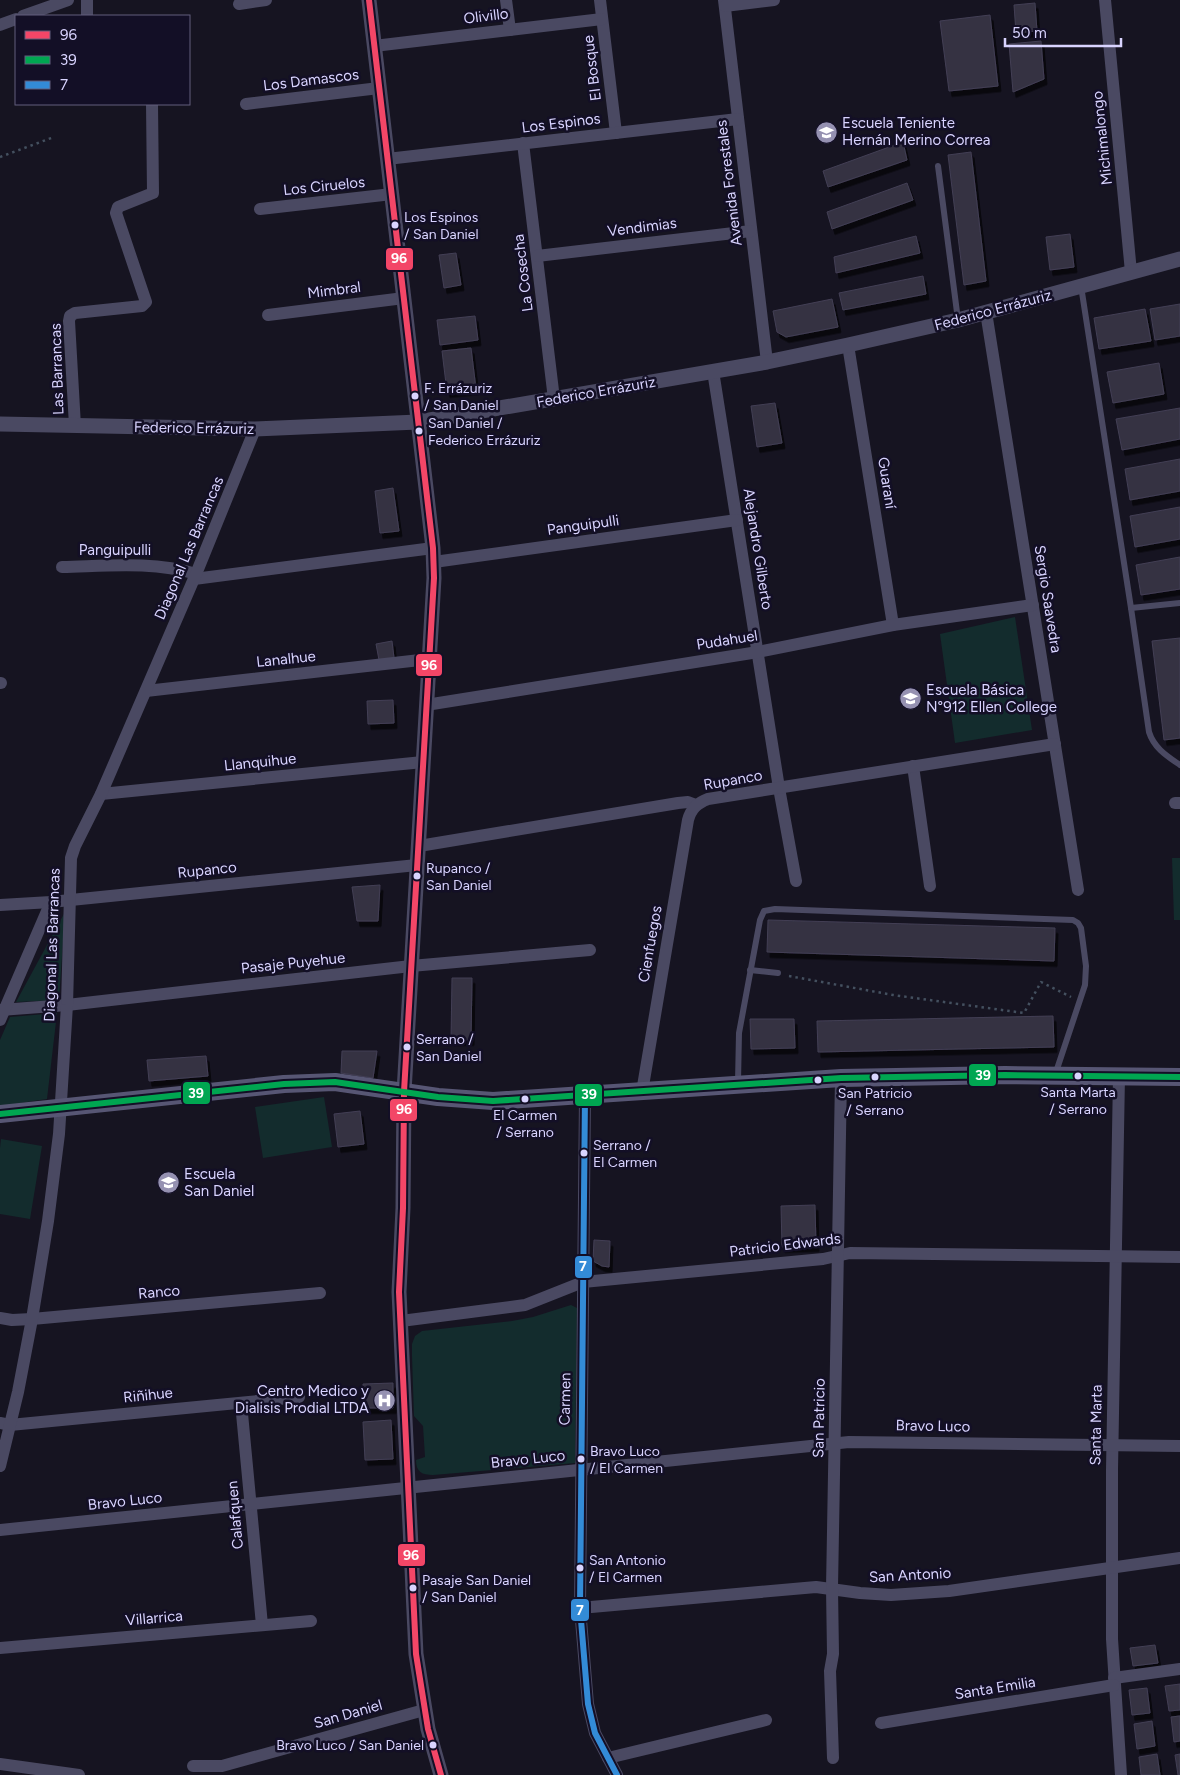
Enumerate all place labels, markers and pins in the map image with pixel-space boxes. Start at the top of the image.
place label: Escuela Teniente Hernán Merino Correa [842,114,990,149]
school or university icon: Escuela Teniente Hernán Merino Correa [814,120,838,144]
place label: Los Espinos / San Daniel [404,209,478,243]
marker: Los Espinos / San Daniel [390,220,400,230]
place label: F. Errázuriz / San Daniel [424,380,498,414]
marker: F. Errázuriz / San Daniel [410,391,420,401]
place label: San Daniel / Federico Errázuriz [428,415,541,449]
marker: San Daniel / Federico Errázuriz [414,426,424,436]
place label: Escuela Básica N°912 Ellen College [926,681,1057,716]
school or university icon: Escuela Básica N°912 Ellen College [898,687,922,711]
place label: Rupanco / San Daniel [426,860,492,894]
marker: Rupanco / San Daniel [412,871,422,881]
place label: Serrano / San Daniel [416,1031,482,1065]
marker: Serrano / San Daniel [402,1042,412,1052]
marker: Santa Marta / Serrano [1073,1071,1083,1081]
marker: San Patricio / Serrano [870,1072,880,1082]
unlabelled marker [813,1075,823,1085]
place label: Santa Marta / Serrano [1040,1084,1116,1118]
place label: San Patricio / Serrano [838,1085,912,1119]
marker: El Carmen / Serrano [520,1094,530,1104]
place label: El Carmen / Serrano [493,1107,557,1141]
place label: Serrano / El Carmen [593,1137,657,1171]
marker: Serrano / El Carmen [579,1148,589,1158]
place label: Escuela San Daniel [184,1165,254,1200]
school or university icon: Escuela San Daniel [156,1171,180,1195]
place label: Centro Medico y Dialisis Prodial LTDA [235,1382,369,1417]
hospital icon: Centro Medico y Dialisis Prodial LTDA [373,1388,397,1412]
place label: Bravo Luco / El Carmen [590,1443,663,1477]
marker: Bravo Luco / El Carmen [576,1454,586,1464]
place label: San Antonio / El Carmen [589,1552,666,1586]
marker: San Antonio / El Carmen [575,1563,585,1573]
place label: Pasaje San Daniel / San Daniel [422,1572,531,1606]
marker: Pasaje San Daniel / San Daniel [408,1583,418,1593]
place label: Bravo Luco / San Daniel [276,1737,424,1754]
marker: Bravo Luco / San Daniel [428,1740,438,1750]

